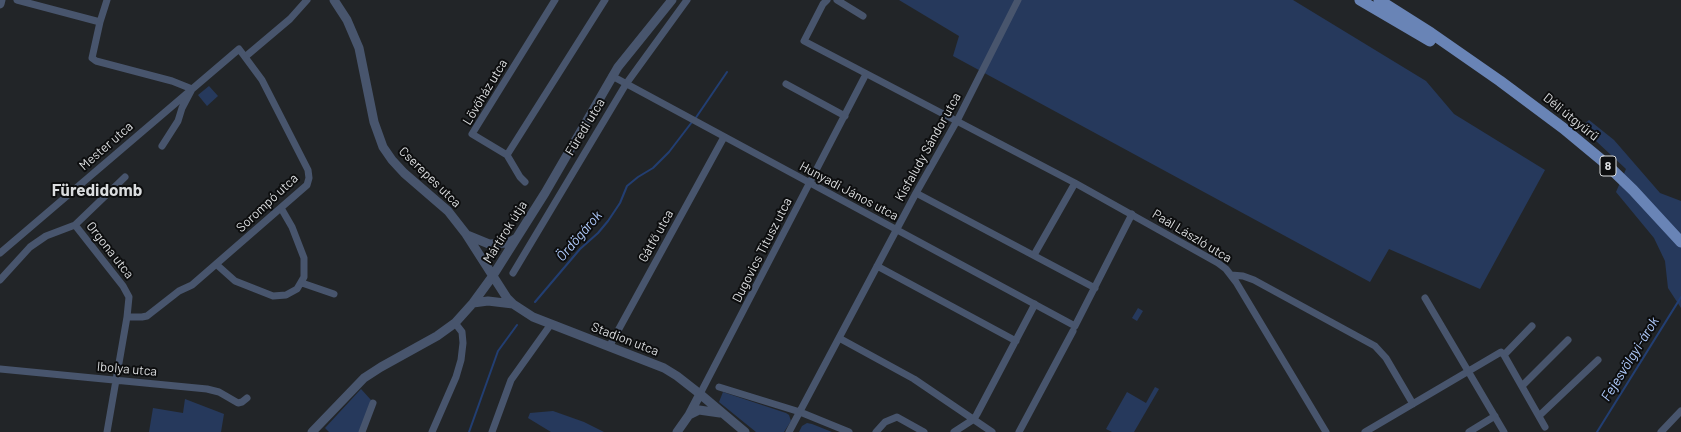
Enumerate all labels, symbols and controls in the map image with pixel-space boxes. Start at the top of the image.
street label: Lövőház utca [459,56,511,128]
street label: Kisfaludy Sándor utca [892,90,964,204]
street label: Déli útgyűrű [1540,90,1602,144]
street label: Füredi utca [562,96,608,158]
street label: Mester utca [76,118,136,174]
street label: Cserepes utca [396,143,464,211]
road number: 8 [1600,156,1616,176]
street label: Hunyadi János utca [797,158,901,224]
street label: Sorompó utca [233,170,301,236]
district label: Füredidomb [52,180,142,200]
street label: Dugovics Titusz utca [729,195,795,305]
street label: Mártírok útja [480,198,530,266]
street label: Paál László utca [1149,206,1235,266]
water label: Ördögárok [553,207,605,265]
street label: Gátfő utca [635,207,677,265]
street label: Orgona utca [83,218,137,282]
water label: Fejesvölgyi-árok [1597,314,1663,404]
street label: Stadion utca [589,319,661,359]
street label: Ibolya utca [96,359,158,379]

